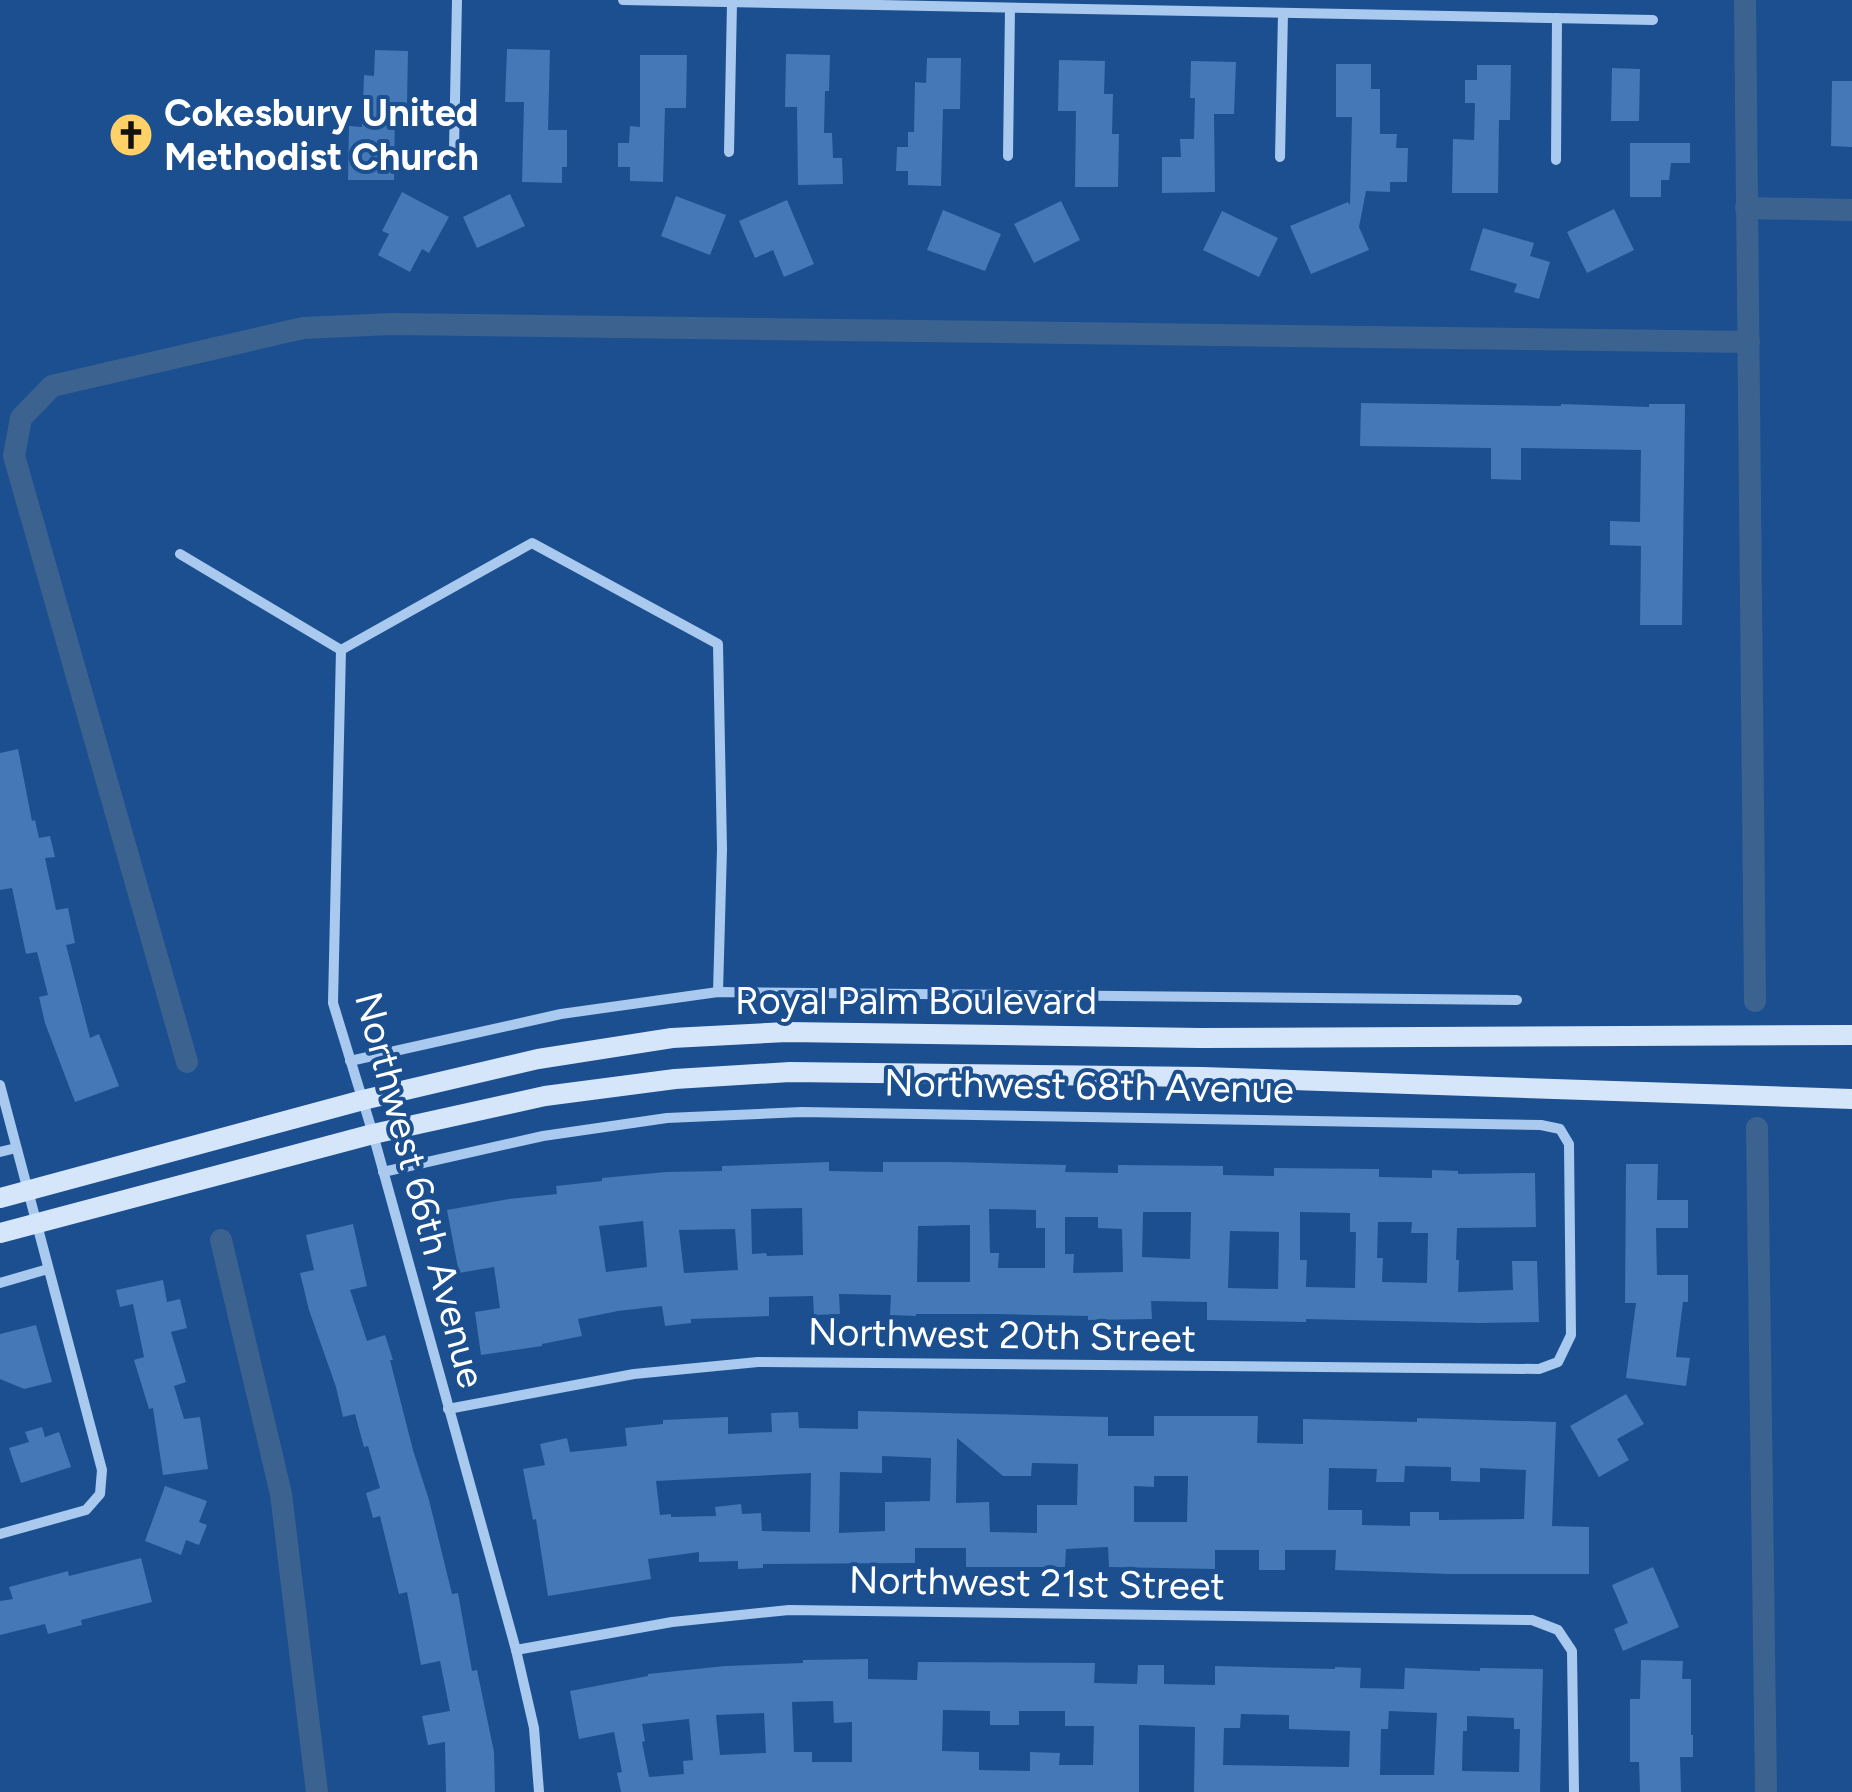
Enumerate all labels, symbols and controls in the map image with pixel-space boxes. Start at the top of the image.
place label: Cokesbury United Methodist Church [164,90,479,180]
church icon: Cokesbury United Methodist Church [108,112,154,158]
street label: Royal Palm Boulevard [735,978,1097,1024]
street label: Northwest 66th Avenue [345,987,495,1393]
street label: Northwest 68th Avenue [884,1059,1294,1113]
street label: Northwest 20th Street [808,1309,1196,1361]
street label: Northwest 21st Street [849,1557,1225,1609]

